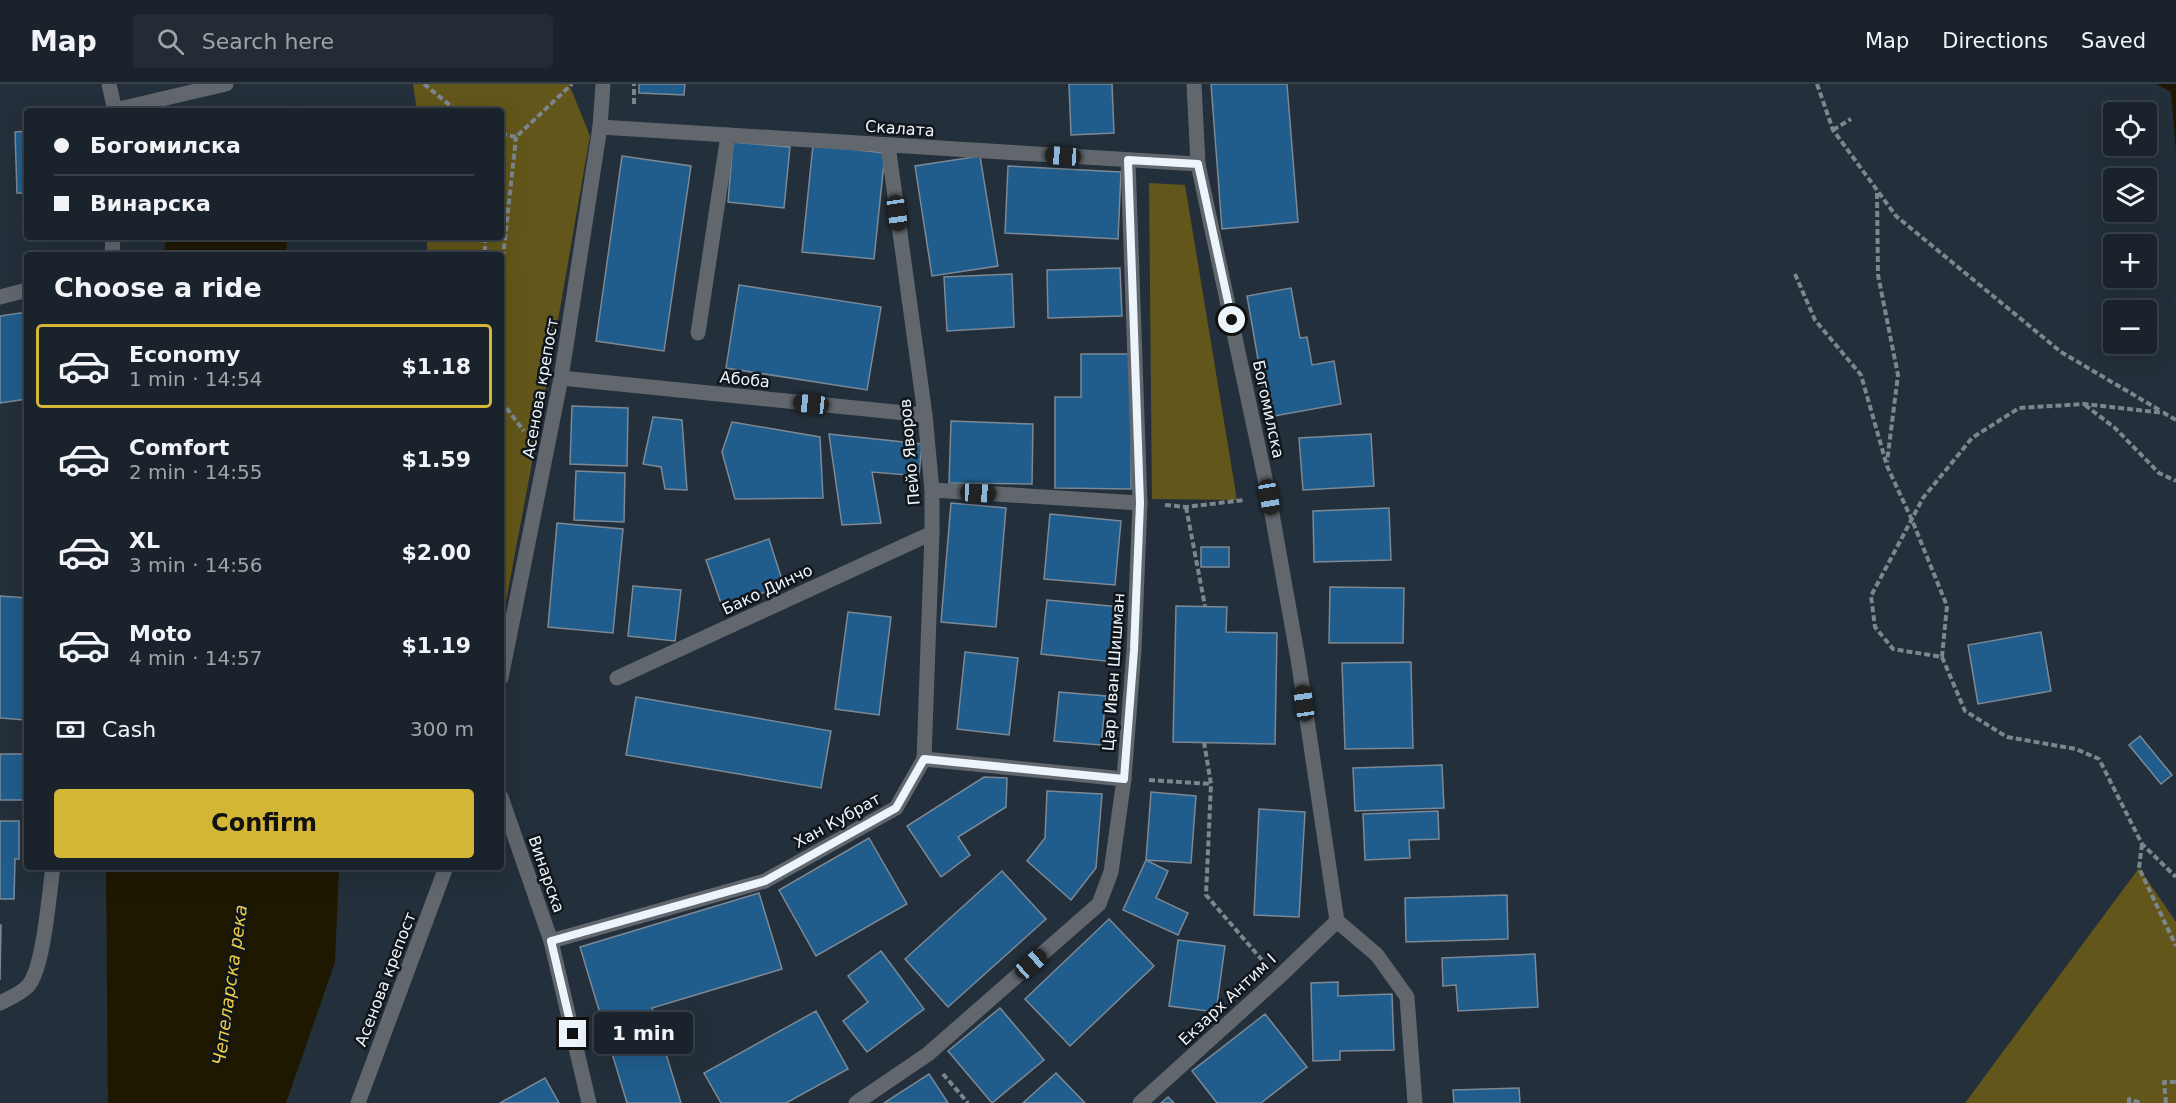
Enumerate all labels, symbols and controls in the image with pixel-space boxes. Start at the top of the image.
search box [133,14,553,68]
text: Map [30,25,97,58]
icon: search [154,25,187,58]
text: Search here [202,29,334,54]
text: Map [1865,29,1909,53]
text: Directions [1942,29,2048,53]
text: Saved [2081,29,2146,53]
map controls [2103,102,2157,354]
button: locate [2103,102,2157,156]
street label: Скалата [864,117,935,140]
text: Богомилска [90,133,241,158]
car [1044,146,1082,166]
button: layers [2103,168,2157,222]
text: Винарска [90,191,211,216]
car [886,194,908,232]
button: + [2103,234,2157,288]
text: Choose a ride [54,272,262,303]
button: − [2103,300,2157,354]
route start [1218,306,1245,333]
street label: Асенова крепост [519,316,562,460]
icon: car [57,339,111,393]
text: Economy [129,342,240,367]
text: $1.18 [401,354,471,379]
street label: Богомилска [1249,358,1288,460]
text: 1 min · 14:54 [129,367,263,391]
street label: Абоба [719,367,771,392]
car [792,393,830,415]
street label: Пейо Яворов [895,398,924,506]
icon: car [57,432,111,486]
text: Comfort [129,435,229,460]
text: $1.59 [401,447,471,472]
text: 2 min · 14:55 [129,460,263,484]
car [1257,478,1281,516]
car [960,483,996,503]
icon: car [57,525,111,579]
text: XL [129,528,160,553]
text: $2.00 [401,540,471,565]
text: 3 min · 14:56 [129,553,263,577]
street label: Бако Динчо [719,560,816,619]
street label: Цар Иван Шишман [1098,592,1129,752]
icon: car [57,618,111,672]
text: Moto [129,621,192,646]
text: $1.19 [401,633,471,658]
text: 4 min · 14:57 [129,646,263,670]
car [1293,684,1315,722]
icon: cash [54,713,87,746]
text: Cash [102,717,156,742]
text: 300 m [410,717,474,741]
button: Confirm [54,789,474,858]
street label: Хан Кубрат [791,789,884,852]
street label: Винарска [525,833,569,915]
water label: Чепеларска река [208,903,251,1067]
street label: Асенова крепост [351,909,420,1049]
car [1012,945,1050,983]
street label: Екзарх Антим I [1175,950,1280,1049]
callout: 1 min [594,1013,693,1055]
route end [559,1020,586,1047]
text: 1 min [612,1021,675,1045]

